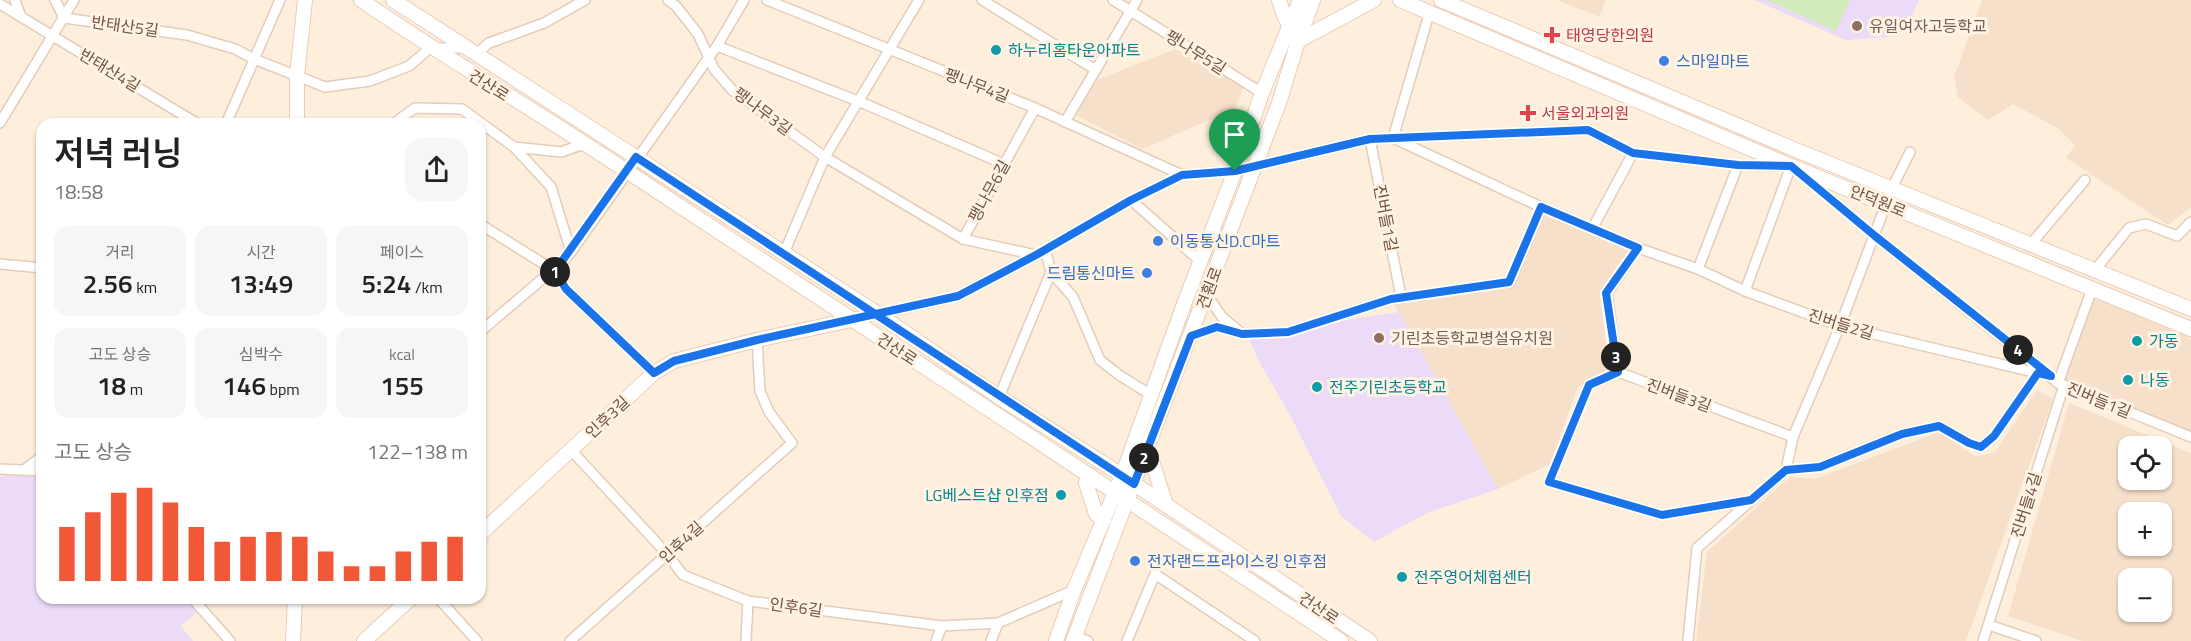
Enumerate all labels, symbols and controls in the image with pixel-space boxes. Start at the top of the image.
street label: 반태산5길 [90,9,160,43]
place label: 유일여자고등학교 [1869,14,1987,38]
marker: 유일여자고등학교 [1850,19,1864,33]
place label: 태영당한의원 [1566,23,1654,47]
street label: 팽나무5길 [1161,24,1231,80]
marker: 태영당한의원 [1543,26,1561,44]
place label: 하누리홈타운아파트 [1008,38,1140,62]
street label: 반태산4길 [75,42,145,98]
marker: 하누리홈타운아파트 [989,43,1003,57]
place label: 스마일마트 [1676,49,1750,73]
marker: 스마일마트 [1657,54,1671,68]
street label: 팽나무4길 [941,62,1013,108]
street label: 건산로 [464,63,514,107]
street label: 팽나무3길 [729,81,797,141]
place label: 서울외과의원 [1541,101,1629,125]
marker: 서울외과의원 [1519,104,1537,122]
pin [1209,109,1260,171]
icon: arrive [1218,118,1251,151]
text: 저녁 러닝 [54,128,183,178]
button: share [405,138,468,201]
street label: 팽나무6길 [962,156,1016,226]
text: 18:58 [54,176,103,207]
street label: 안덕원로 [1846,179,1910,223]
street label: 진버들1길 [1368,182,1404,254]
place label: 이동통신D.C마트 [1170,229,1280,253]
marker: 이동통신D.C마트 [1151,234,1165,248]
text: 거리 [105,240,135,264]
text: 시간 [246,240,276,264]
text: 페이스 [380,240,424,264]
pin: 1 [540,257,570,287]
text: 1 [551,260,559,284]
place label: 드림통신마트 [1047,261,1135,285]
street label: 견훤로 [1190,263,1228,313]
text: 2.56 [83,264,133,303]
text: 13:49 [229,264,293,303]
text: 5:24 [361,264,411,303]
marker: 드림통신마트 [1140,266,1154,280]
text: km [133,275,157,299]
text: /km [411,275,443,299]
street label: 진버들2길 [1805,303,1877,345]
place label: 기린초등학교병설유치원 [1391,326,1553,350]
street label: 건산로 [872,327,922,371]
place label: 가동 [2149,329,2179,353]
marker: 기린초등학교병설유치원 [1372,331,1386,345]
marker: 가동 [2130,334,2144,348]
pin: 4 [2003,335,2033,365]
text: 4 [2014,338,2022,362]
text: 고도 상승 [89,342,151,366]
text: 심박수 [239,342,283,366]
text: kcal [389,342,415,366]
pin: 3 [1601,342,1631,372]
text: 3 [1612,345,1620,369]
text: 18 [97,366,126,405]
text: 146 [222,366,266,405]
text: 155 [380,366,424,405]
place label: 나동 [2140,368,2170,392]
street label: 진버들3길 [1643,372,1715,418]
marker: 나동 [2121,373,2135,387]
place label: 전주기린초등학교 [1329,375,1447,399]
street label: 진버들1길 [2063,376,2135,424]
text: m [126,377,143,401]
text: bpm [266,377,300,401]
marker: 전주기린초등학교 [1310,380,1324,394]
street label: 인후3길 [579,390,635,444]
text: 고도 상승 [54,436,132,467]
text: 122–138 m [367,436,468,467]
map controls [2118,436,2172,622]
button: locate [2118,436,2172,490]
pin: 2 [1129,443,1159,473]
text: 2 [1140,446,1148,470]
street label: 진버들4길 [2005,469,2047,541]
place label: LG베스트샵 인후점 [925,483,1049,507]
marker: LG베스트샵 인후점 [1054,488,1068,502]
button: + [2118,502,2172,556]
street label: 인후4길 [653,515,709,569]
place label: 전자랜드프라이스킹 인후점 [1147,549,1327,573]
marker: 전자랜드프라이스킹 인후점 [1128,554,1142,568]
place label: 전주영어체험센터 [1414,565,1532,589]
button: − [2118,568,2172,622]
marker: 전주영어체험센터 [1395,570,1409,584]
street label: 건산로 [1294,586,1344,630]
street label: 인후6길 [768,591,824,623]

